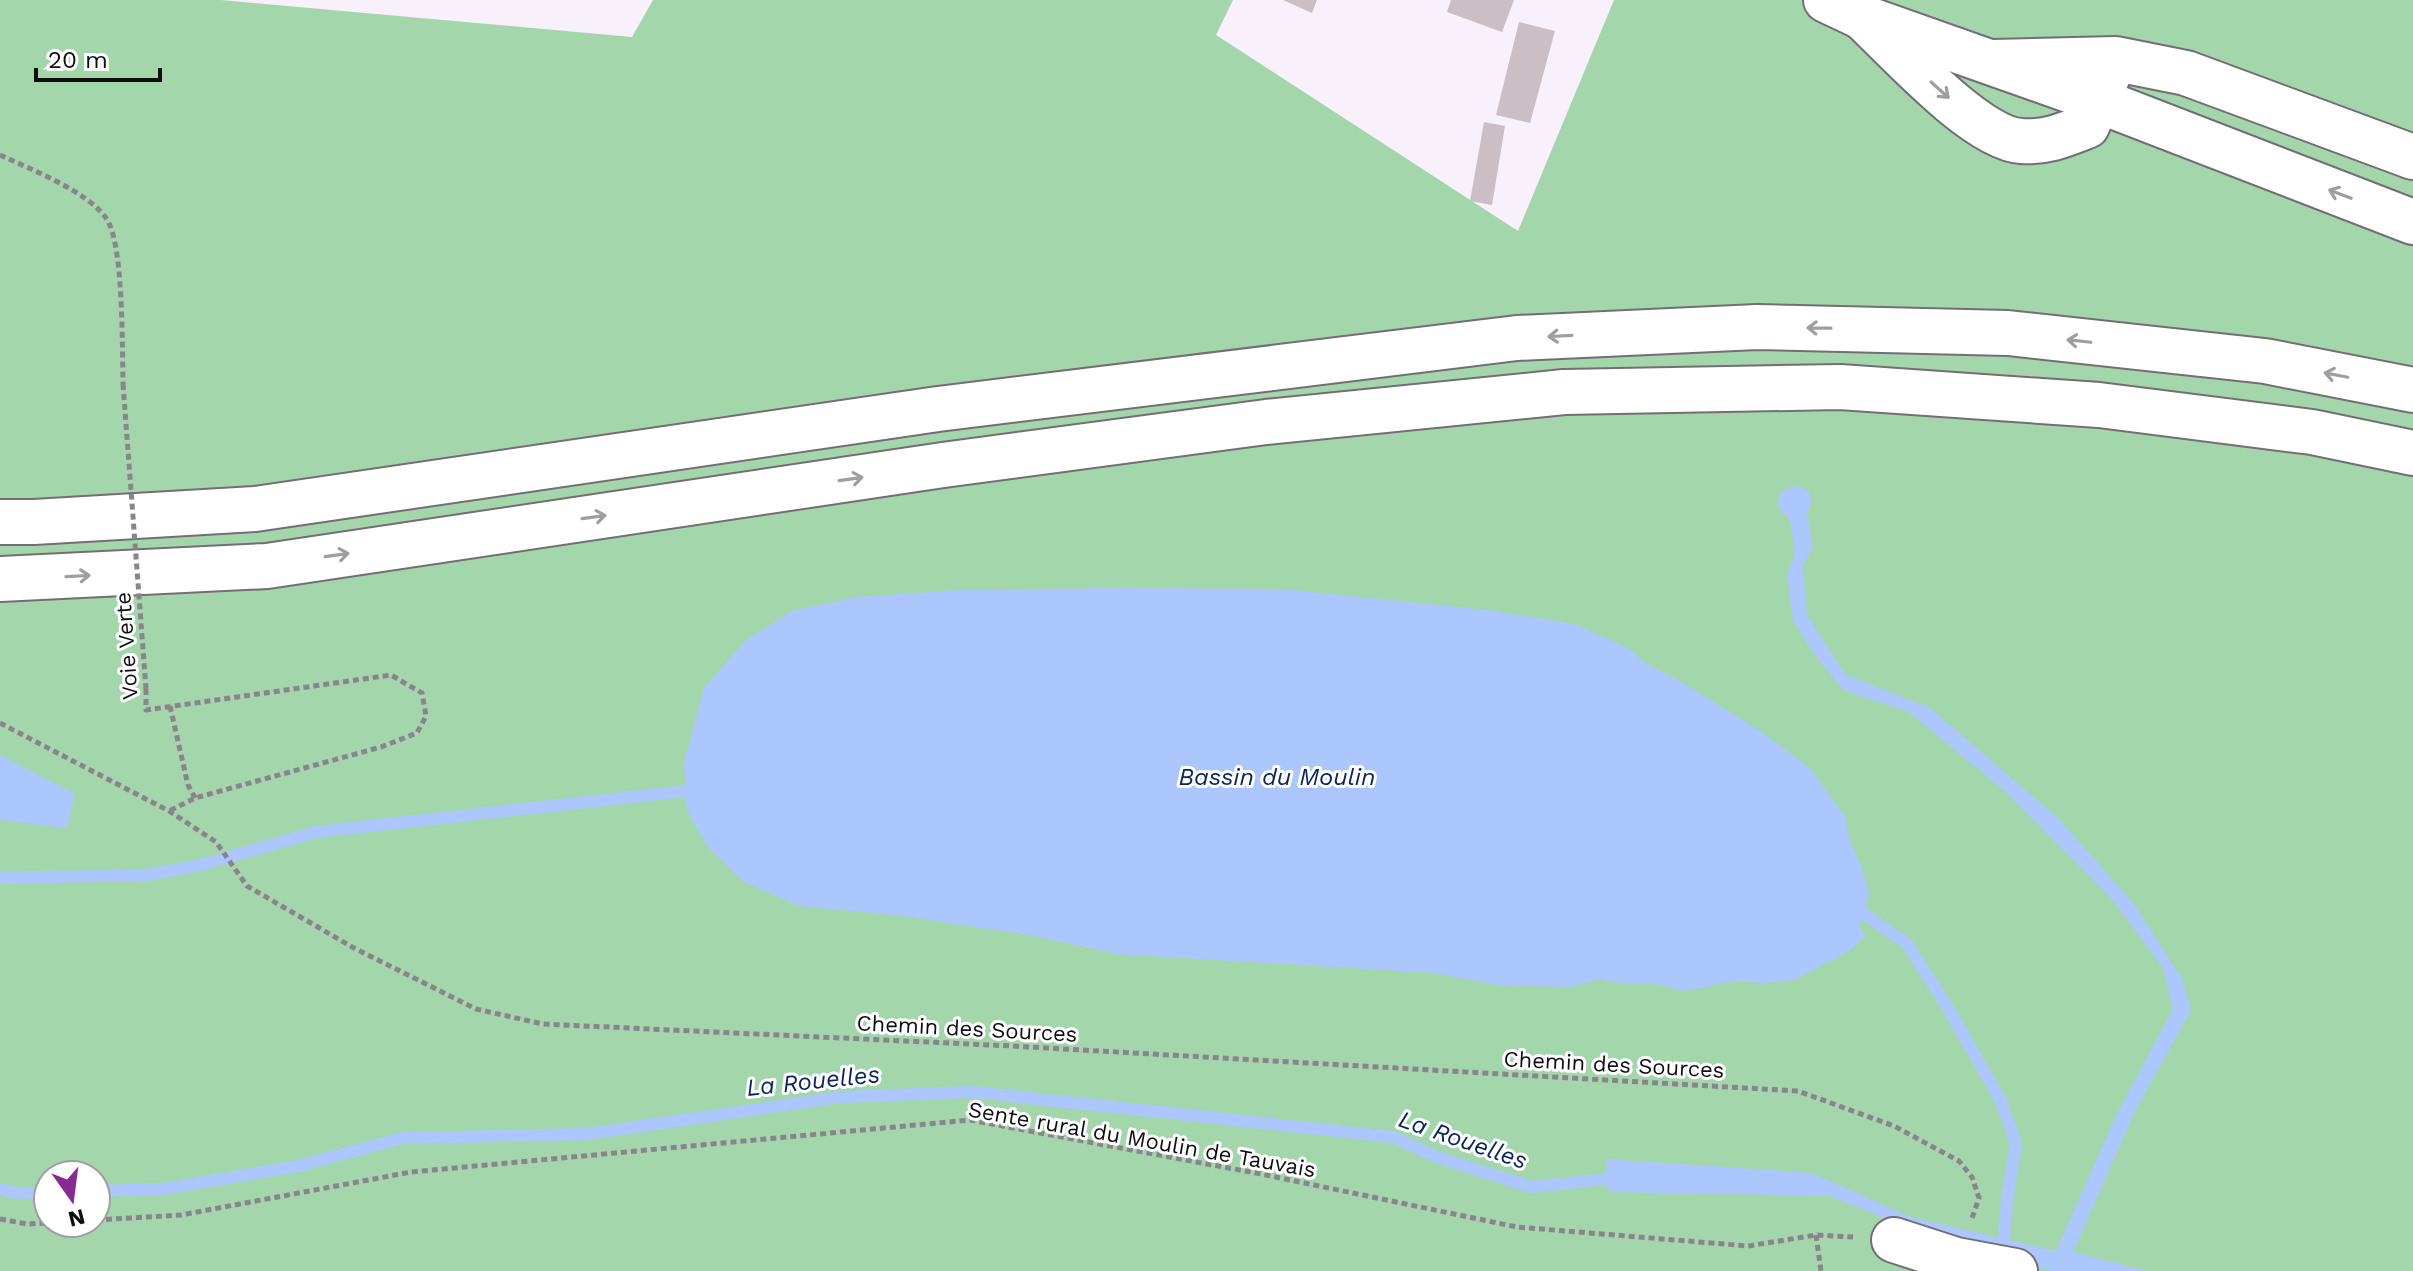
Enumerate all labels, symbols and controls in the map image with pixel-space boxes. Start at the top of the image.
scale bar [36,32,160,82]
text: 20 m [48,46,108,74]
one-way arrow [1929,80,1949,98]
one-way arrow [2328,186,2353,200]
one-way arrow [1806,321,1833,336]
one-way arrow [1547,329,1574,344]
one-way arrow [2066,333,2093,348]
one-way arrow [2324,367,2350,382]
one-way arrow [838,471,863,486]
one-way arrow [581,509,606,524]
one-way arrow [324,547,349,562]
one-way arrow [64,568,91,583]
street label: Voie Verte [110,591,143,701]
water label: Bassin du Moulin [1179,763,1375,791]
street label: Chemin des Sources [856,1010,1078,1047]
street label: Chemin des Sources [1503,1046,1725,1083]
water label: La Rouelles [745,1060,881,1102]
street label: Sente rural du Moulin de Tauvais [966,1097,1318,1182]
water label: La Rouelles [1395,1105,1531,1175]
north arrow [32,1159,112,1239]
text: N [66,1204,88,1232]

